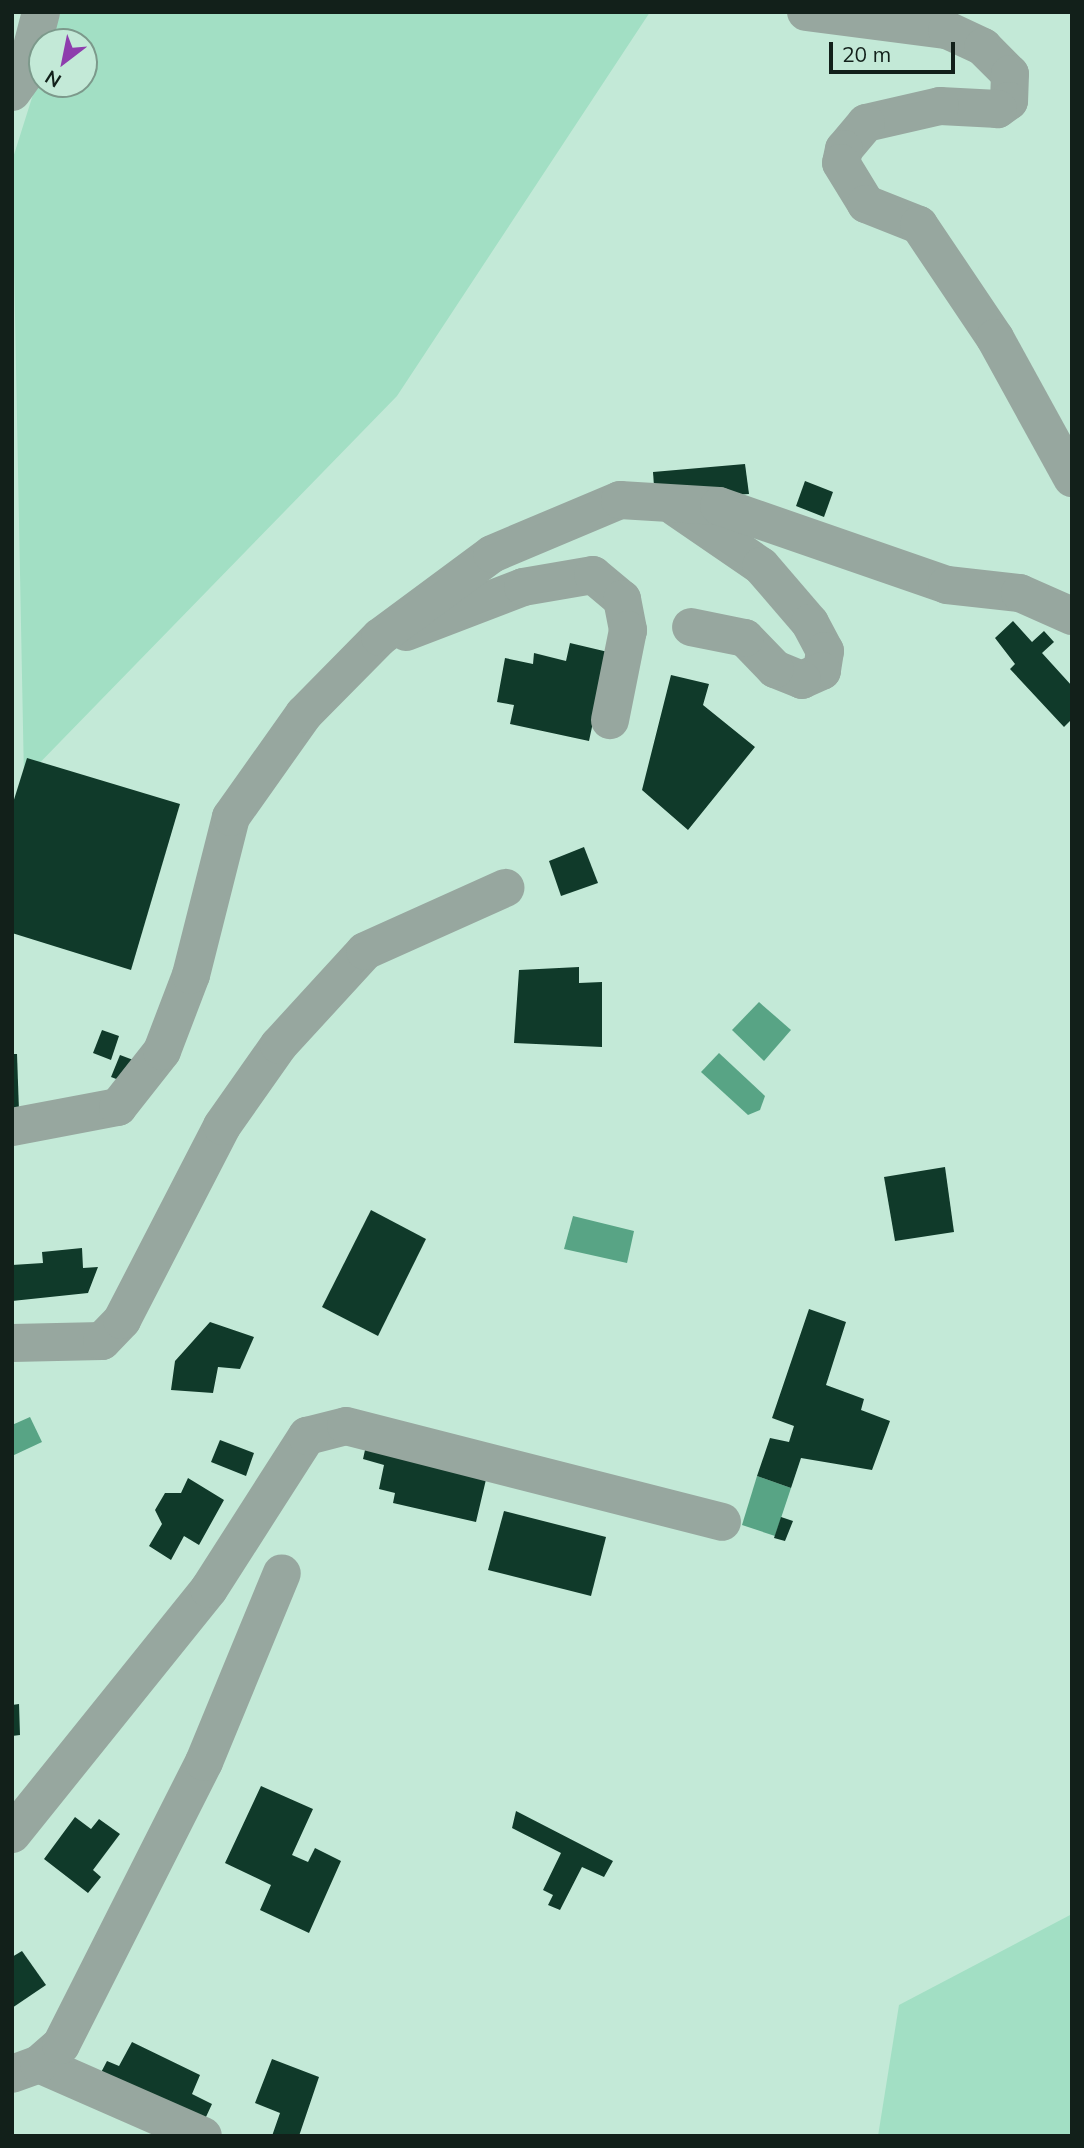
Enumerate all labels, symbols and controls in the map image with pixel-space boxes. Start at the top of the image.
north arrow [28,28,98,98]
scale bar [832,28,958,72]
text: 20 m [842,41,891,67]
text: N [40,65,65,93]

